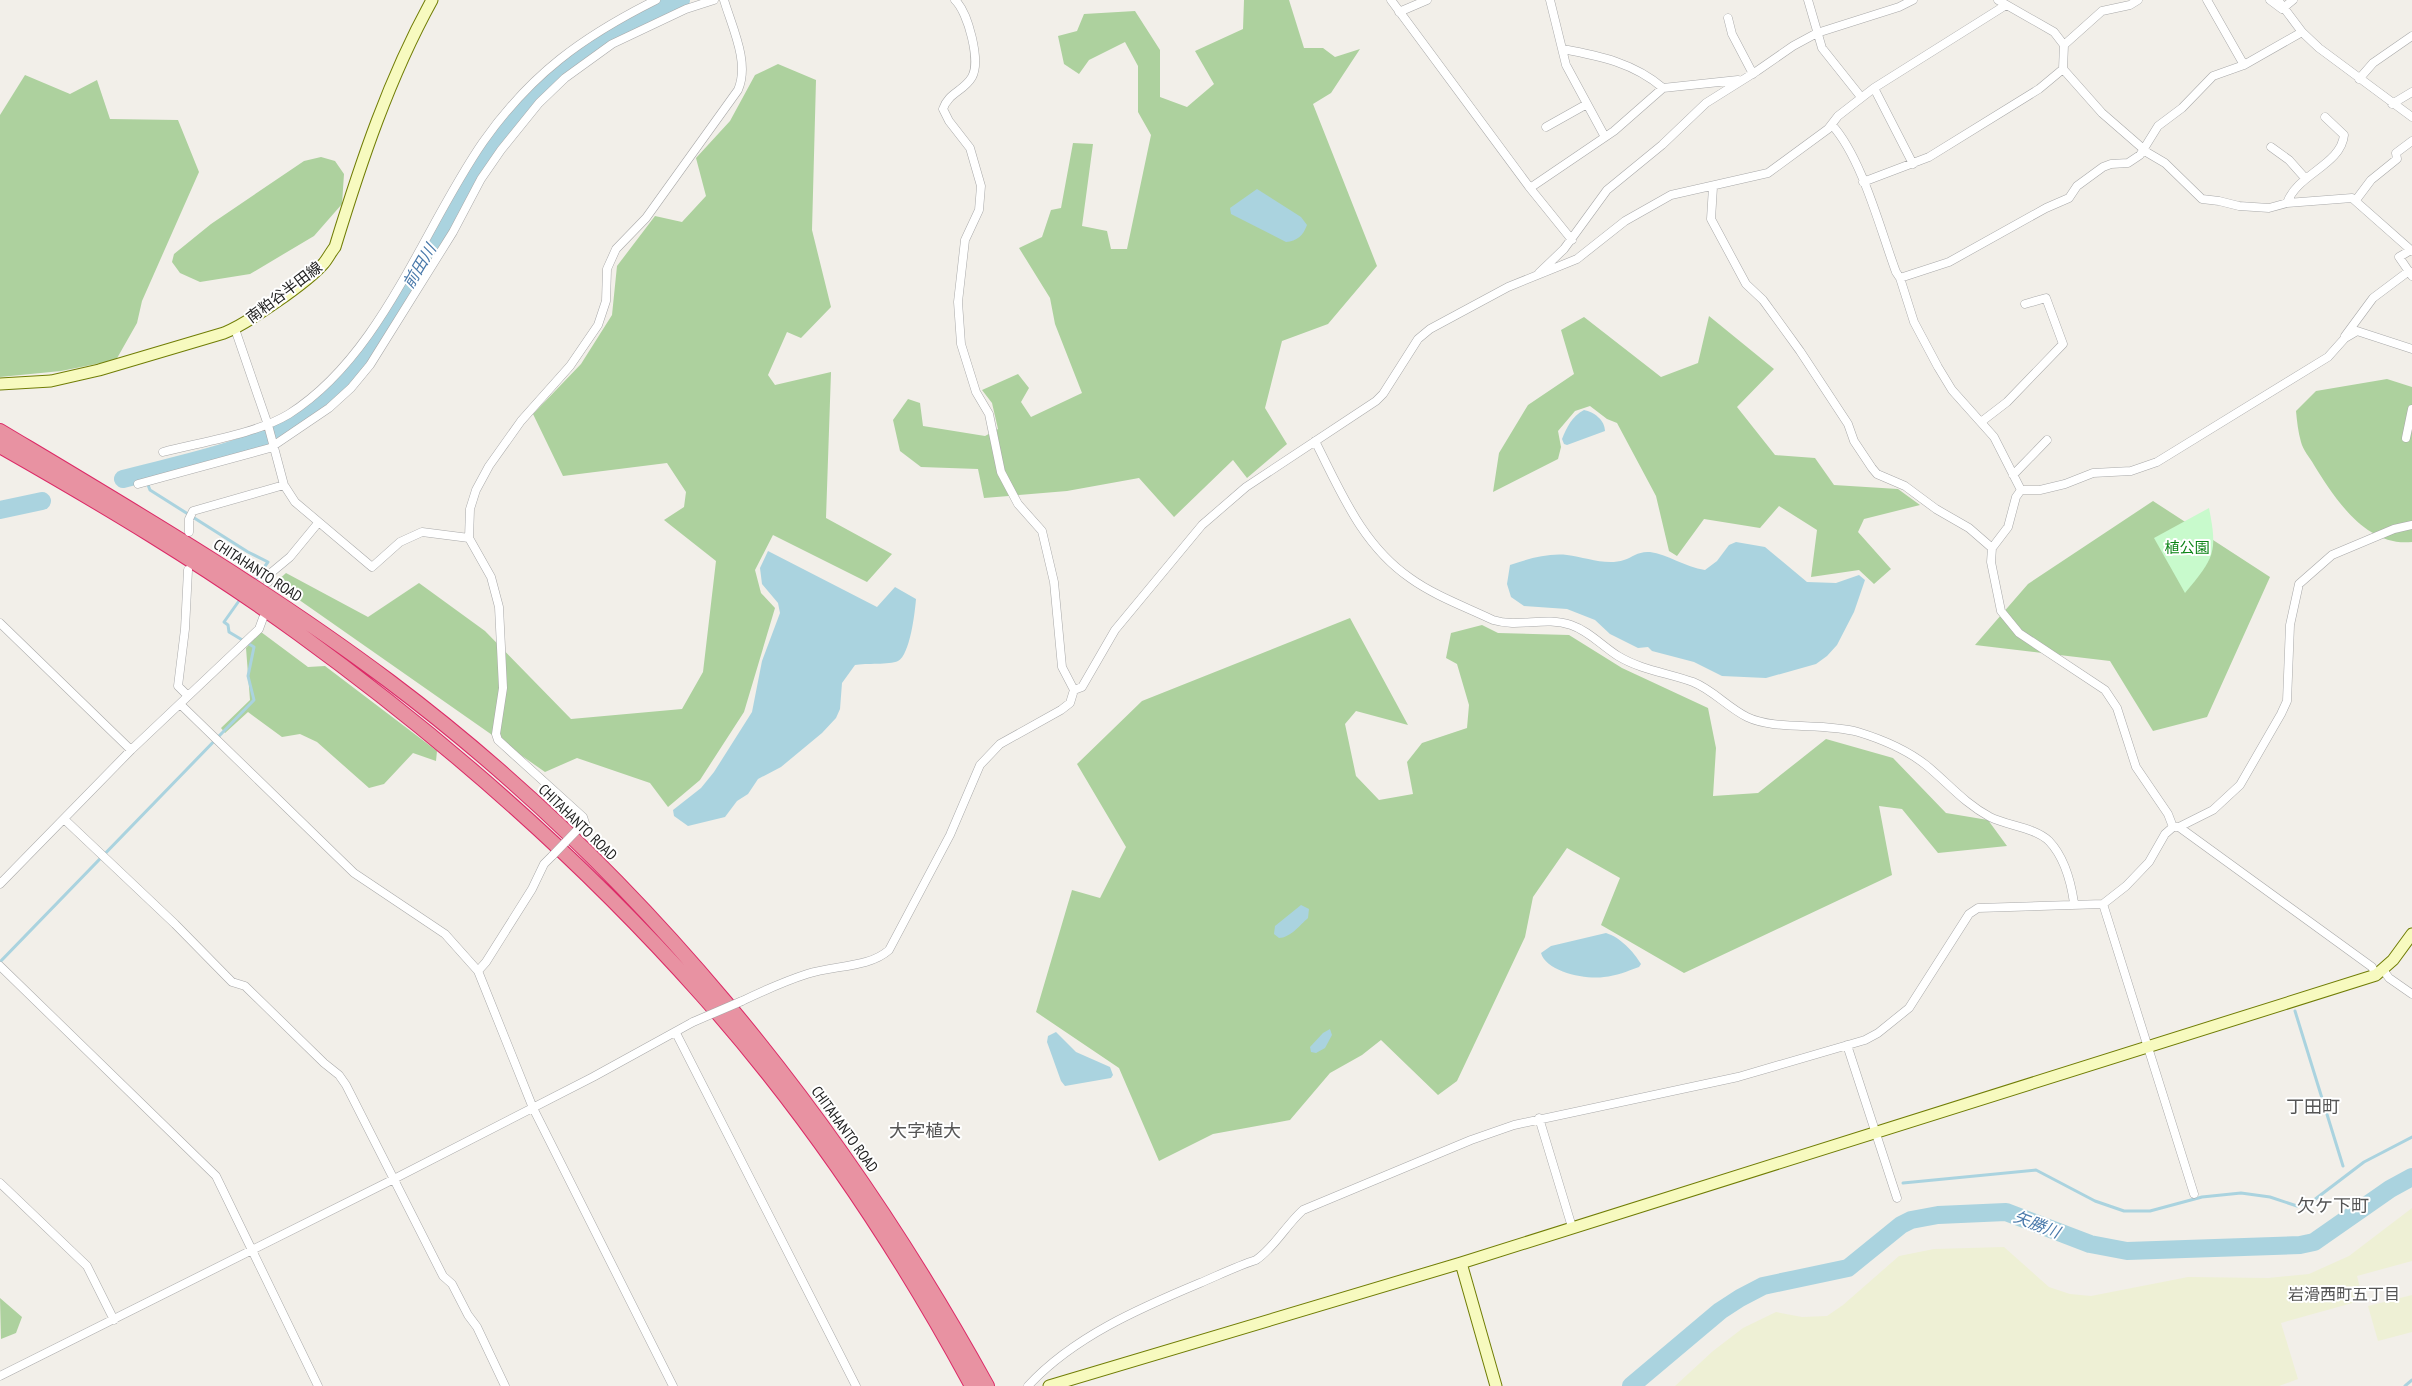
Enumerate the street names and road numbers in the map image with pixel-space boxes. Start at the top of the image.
street label: 南粕谷半田線 [242,257,326,327]
street label: CHITAHANTO ROAD [210,534,306,606]
street label: CHITAHANTO ROAD [535,780,621,864]
street label: CHITAHANTO ROAD [807,1082,883,1176]

